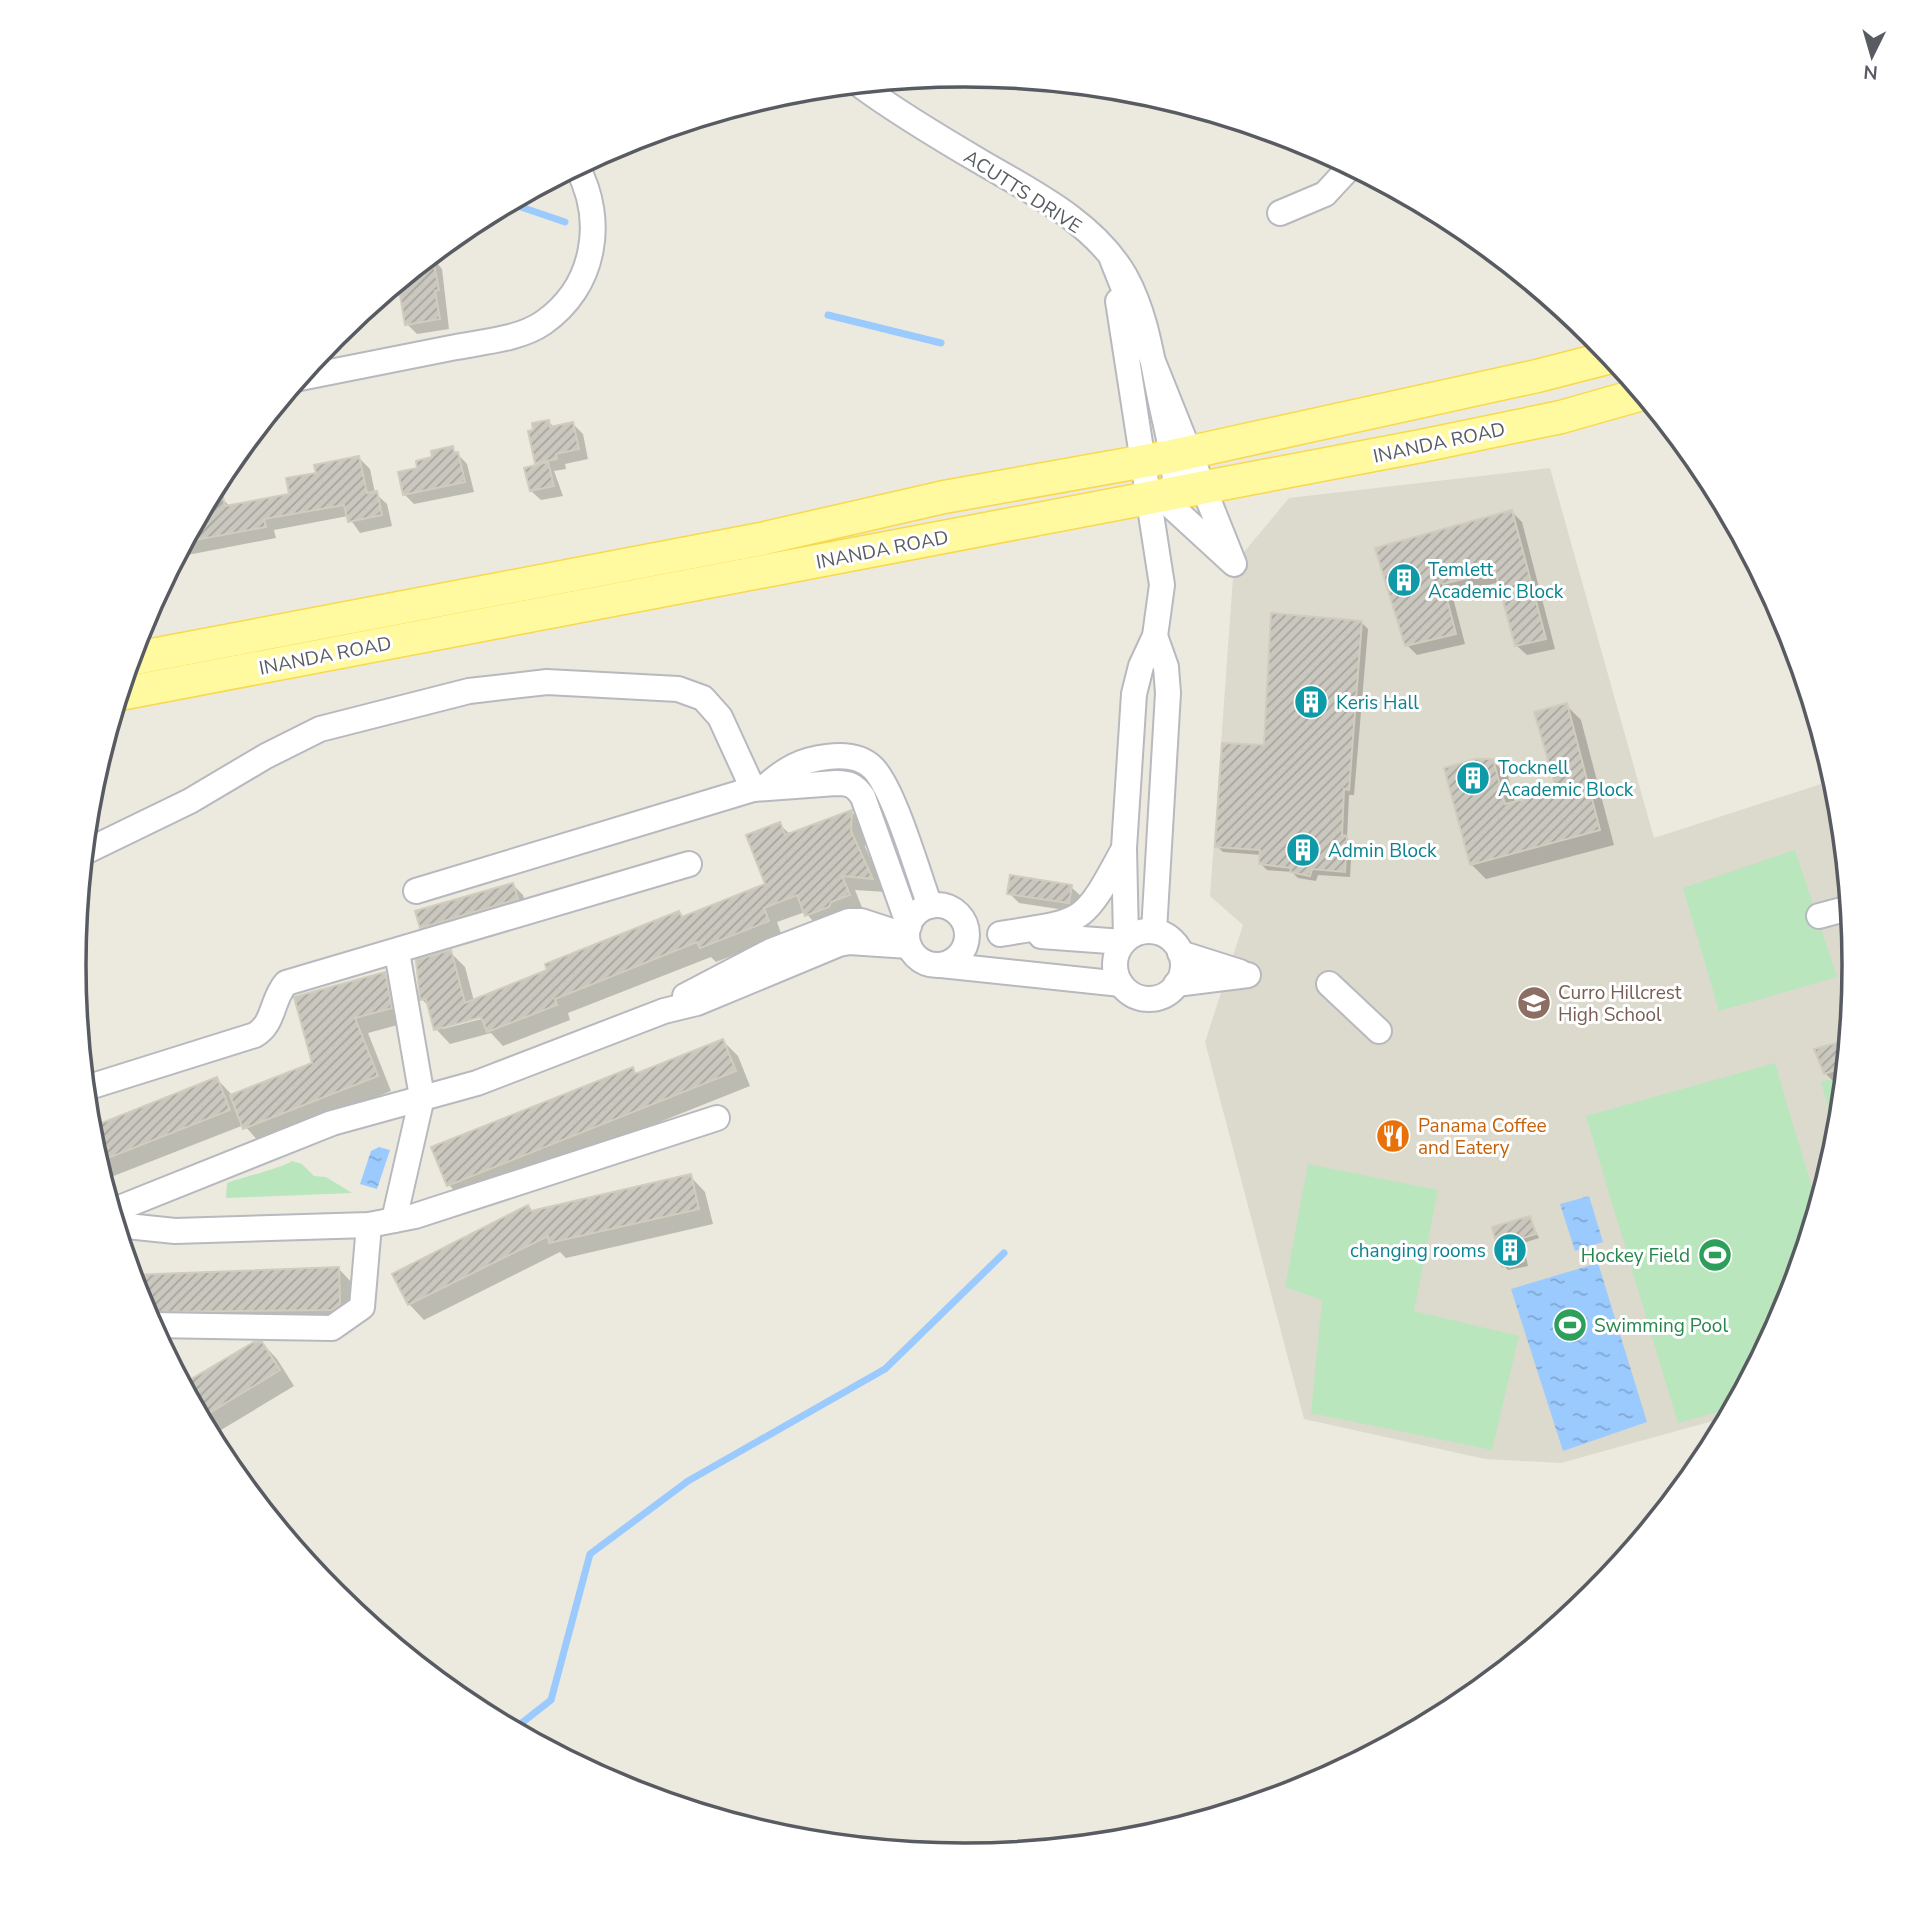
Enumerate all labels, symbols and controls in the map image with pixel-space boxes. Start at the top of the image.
north arrow [1837,21,1907,91]
text: N [1862,58,1879,86]
street label: ACUTTS DRIVE [959,144,1086,240]
street label: INANDA ROAD [1371,416,1508,470]
street label: INANDA ROAD [814,524,951,576]
place label: Temlett Academic Block [1428,557,1564,605]
building icon: Temlett Academic Block [1385,561,1423,599]
street label: INANDA ROAD [257,630,394,682]
building icon: Keris Hall [1292,683,1330,721]
place label: Keris Hall [1336,690,1419,716]
place label: Tocknell Academic Block [1498,755,1634,803]
building icon: Tocknell Academic Block [1454,759,1492,797]
building icon: Admin Block [1284,831,1322,869]
place label: Admin Block [1328,838,1437,864]
place label: Curro Hillcrest High School [1558,980,1682,1028]
school or university icon: Curro Hillcrest High School [1515,984,1553,1022]
place label: Panama Coffee and Eatery [1418,1113,1547,1161]
restaurant icon: Panama Coffee and Eatery [1374,1117,1412,1155]
building icon: changing rooms [1491,1231,1529,1269]
sports icon: Hockey Field [1696,1236,1734,1274]
place label: changing rooms [1350,1238,1486,1264]
place label: Hockey Field [1581,1243,1690,1269]
sports icon: Swimming Pool [1551,1306,1589,1344]
place label: Swimming Pool [1594,1313,1728,1339]

